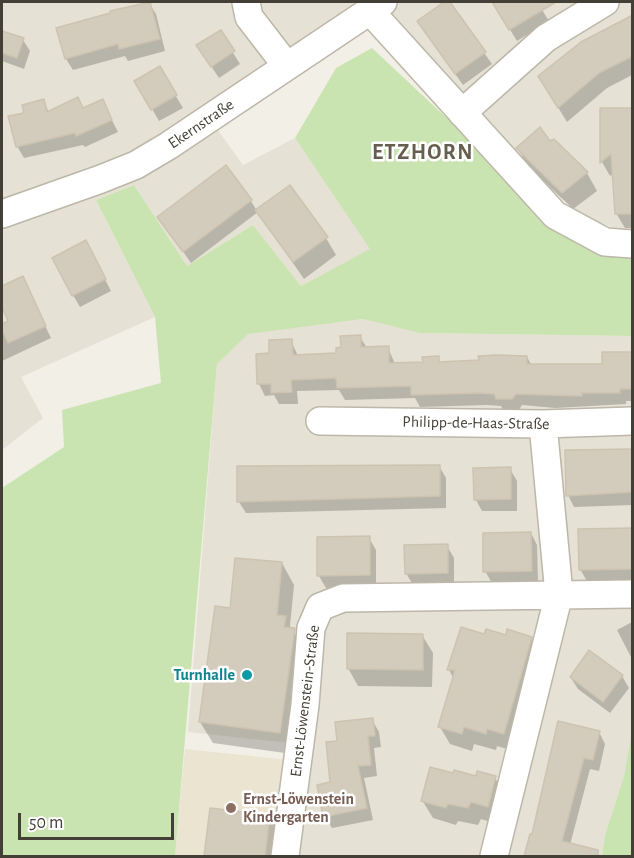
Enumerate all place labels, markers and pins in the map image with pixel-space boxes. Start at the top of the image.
place label: Turnhalle [174,665,235,685]
marker: Turnhalle [240,668,254,682]
place label: Ernst-Löwenstein Kindergarten [243,789,354,827]
marker: Ernst-Löwenstein Kindergarten [224,801,238,815]

